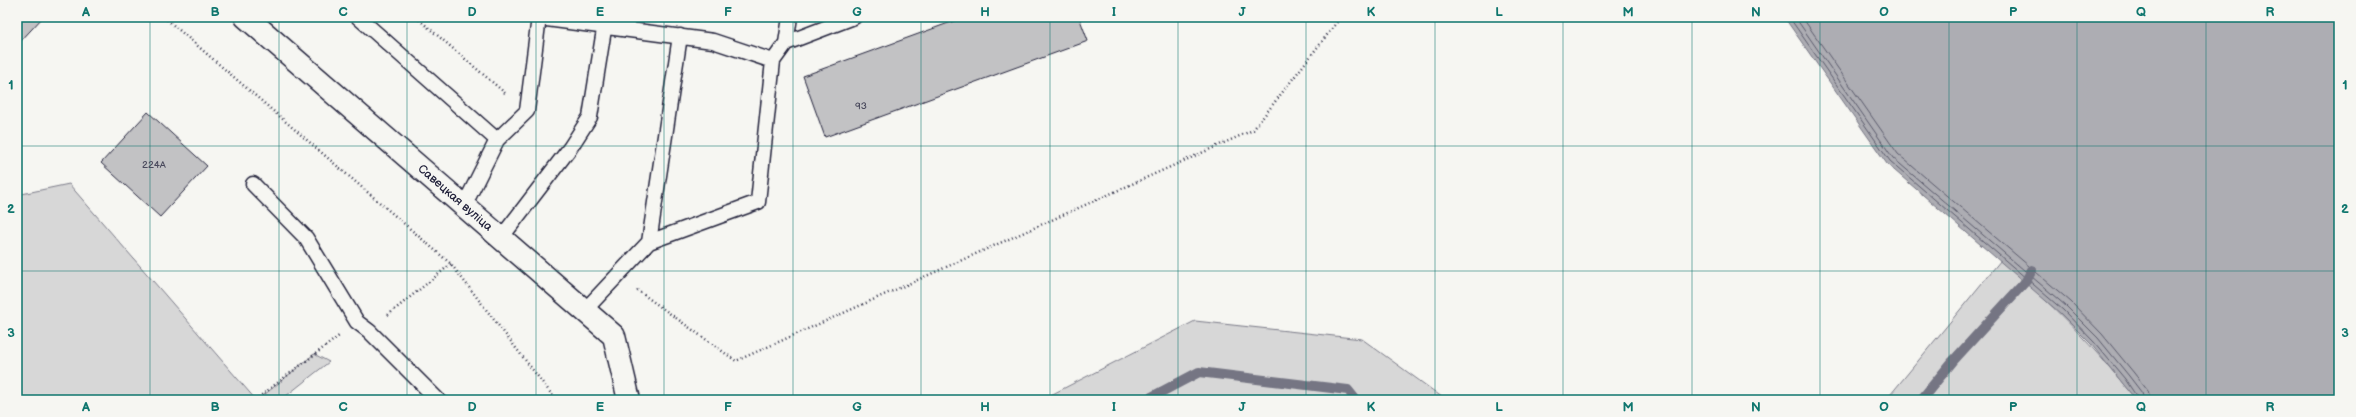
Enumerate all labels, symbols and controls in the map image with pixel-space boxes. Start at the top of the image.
text: A [81,4,90,20]
text: B [210,4,220,20]
text: C [338,4,348,20]
text: D [467,4,477,20]
text: E [596,4,605,20]
text: F [724,4,732,20]
text: G [852,4,862,20]
text: H [980,4,990,20]
text: I [1112,4,1116,20]
text: J [1238,4,1246,20]
text: K [1367,4,1376,20]
text: L [1495,4,1503,20]
text: M [1622,4,1634,20]
text: N [1751,4,1761,20]
text: O [1879,4,1889,20]
text: P [2009,4,2018,20]
text: Q [2136,4,2146,20]
text: R [2266,4,2275,20]
text: 1 [8,77,14,93]
text: 1 [2342,77,2348,93]
house number: 93 [855,100,867,112]
house number: 224А [142,159,167,171]
street label: Савецкая вуліца [415,161,495,235]
text: 2 [7,201,15,217]
text: 2 [2341,201,2349,217]
text: 3 [7,325,15,341]
text: 3 [2341,325,2349,341]
text: A [81,399,90,415]
text: B [210,399,220,415]
text: C [338,399,348,415]
text: D [467,399,477,415]
text: E [596,399,605,415]
text: F [724,399,732,415]
text: G [852,399,862,415]
text: H [980,399,990,415]
text: I [1112,399,1116,415]
text: J [1238,399,1246,415]
text: K [1367,399,1376,415]
text: L [1495,399,1503,415]
text: M [1622,399,1634,415]
text: N [1751,399,1761,415]
text: O [1879,399,1889,415]
text: P [2009,399,2018,415]
text: Q [2136,399,2146,415]
text: R [2266,399,2275,415]

